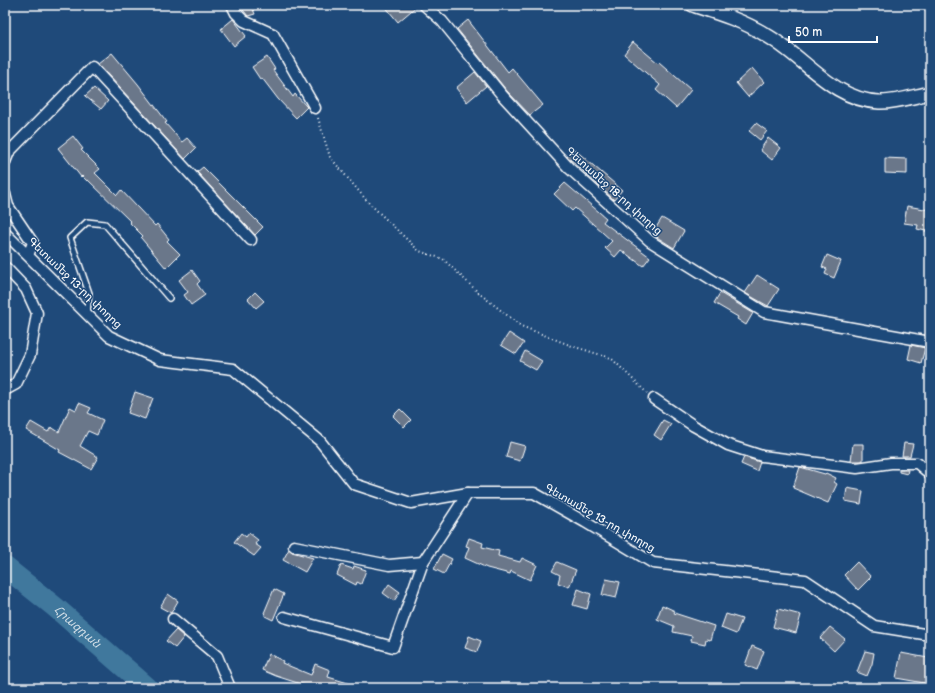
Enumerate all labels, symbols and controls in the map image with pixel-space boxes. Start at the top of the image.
scale bar [789,18,877,44]
text: 50 m [795,25,822,40]
street label: Գետամեջ 18-րդ փողոց [563,144,665,238]
street label: Գետամեջ 13-րդ փողոց [25,235,125,331]
street label: Գետամեջ 13-րդ փողոց [543,481,657,555]
water label: Հրազդան [51,602,105,652]

